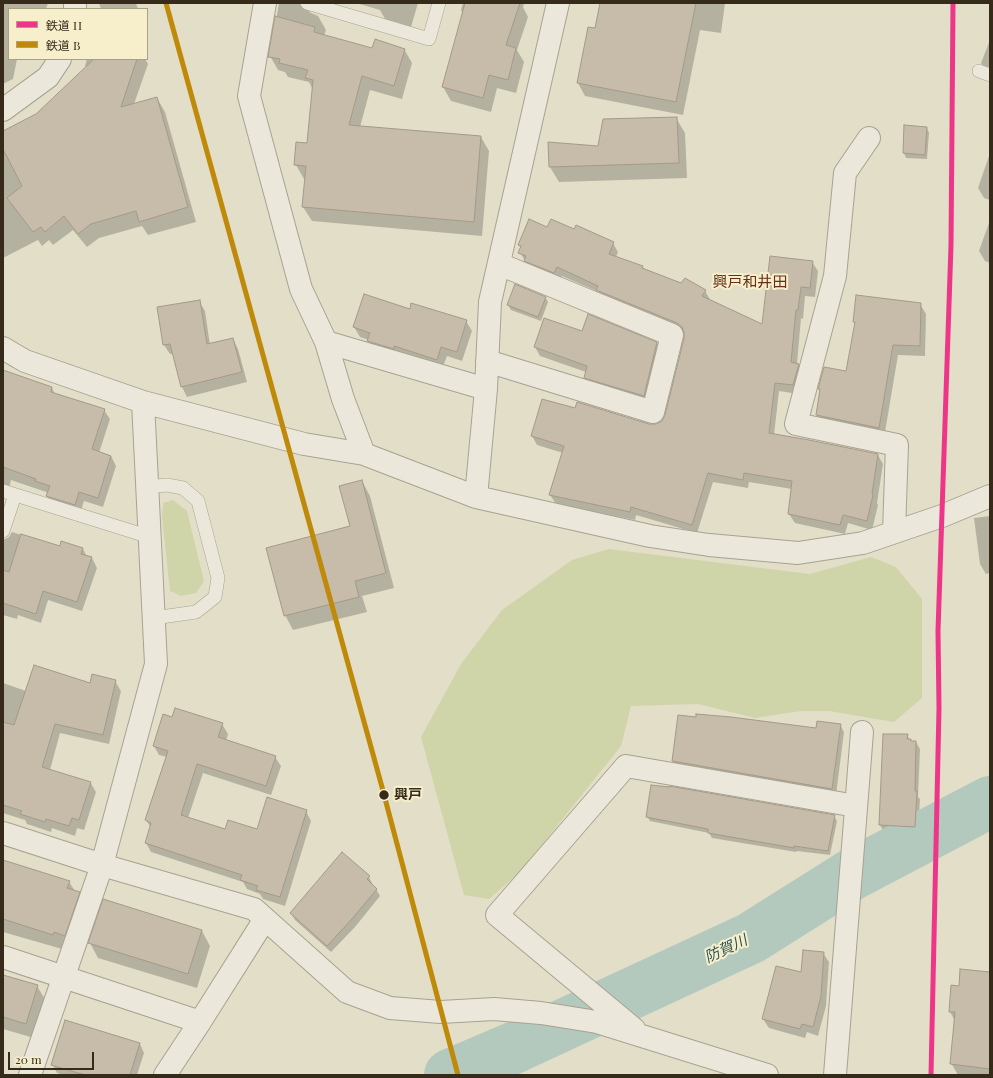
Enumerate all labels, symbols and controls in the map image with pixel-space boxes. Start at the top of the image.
legend [8,8,148,60]
text: 鉄道 H [46,17,82,33]
text: 鉄道 B [46,37,80,53]
district label: 興戸和井田 [713,273,787,291]
place label: 興戸 [394,787,422,803]
marker: 興戸 [377,788,391,802]
water label: 防賀川 [702,931,750,967]
scale bar [10,1044,96,1070]
text: 20 m [15,1051,42,1067]

